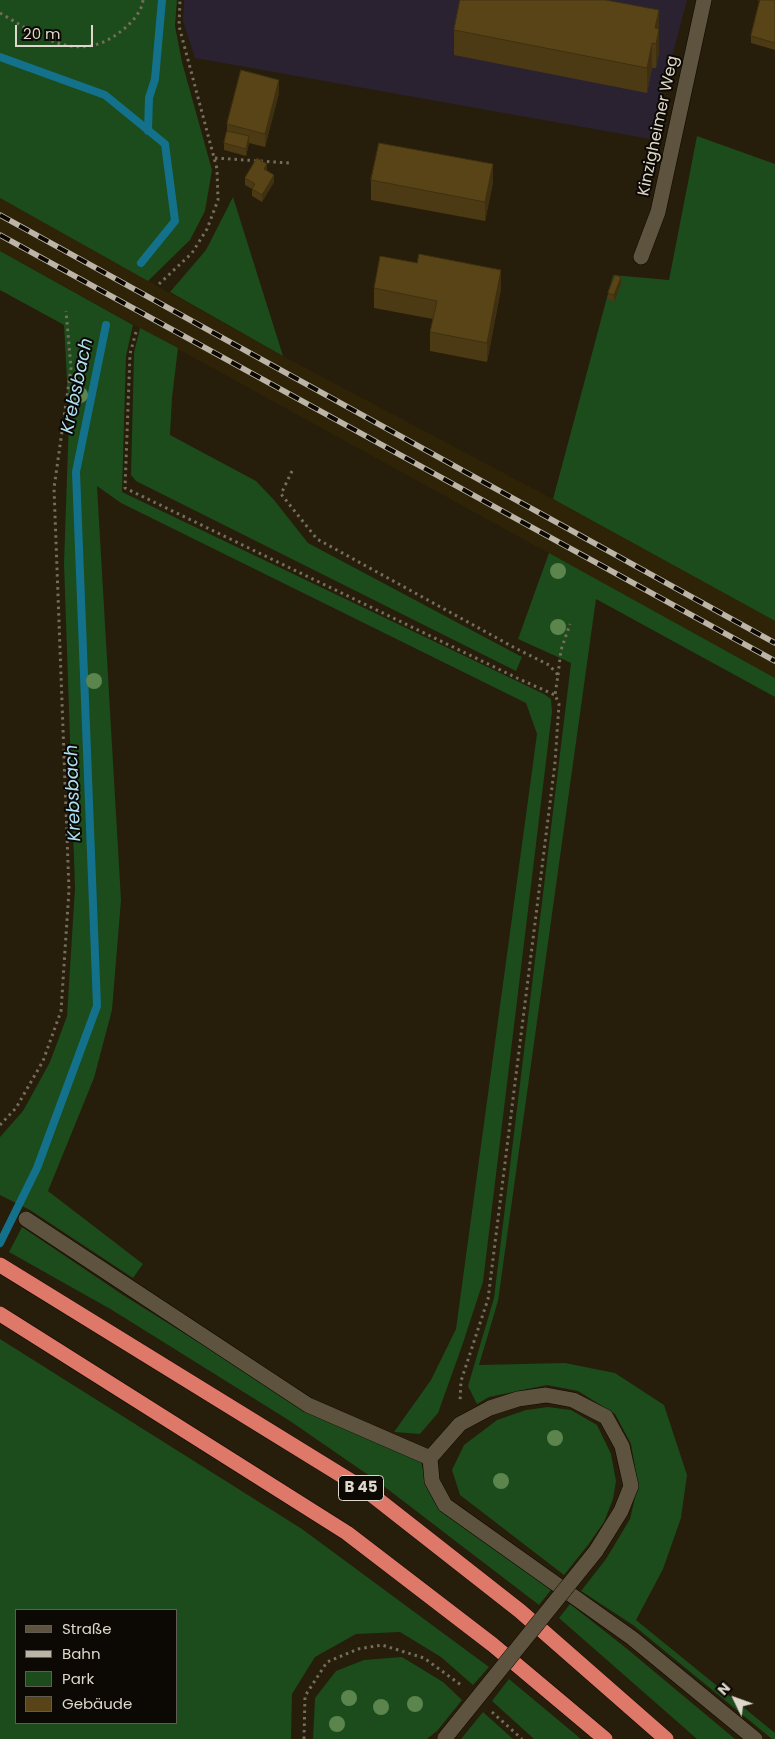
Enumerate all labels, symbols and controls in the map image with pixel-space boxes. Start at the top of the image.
scale bar [18,15,95,47]
text: 20 m [23,23,61,44]
street label: Kinzigheimer Weg [635,54,683,198]
water label: Krebsbach [57,336,99,436]
water label: Krebsbach [62,744,86,842]
road number: B 45 [338,1476,384,1500]
legend [15,1609,178,1724]
text: Straße [62,1618,112,1639]
text: Bahn [62,1643,101,1664]
text: Park [62,1668,94,1689]
north arrow [710,1674,760,1724]
text: N [713,1678,735,1700]
text: Gebäude [62,1693,132,1714]

